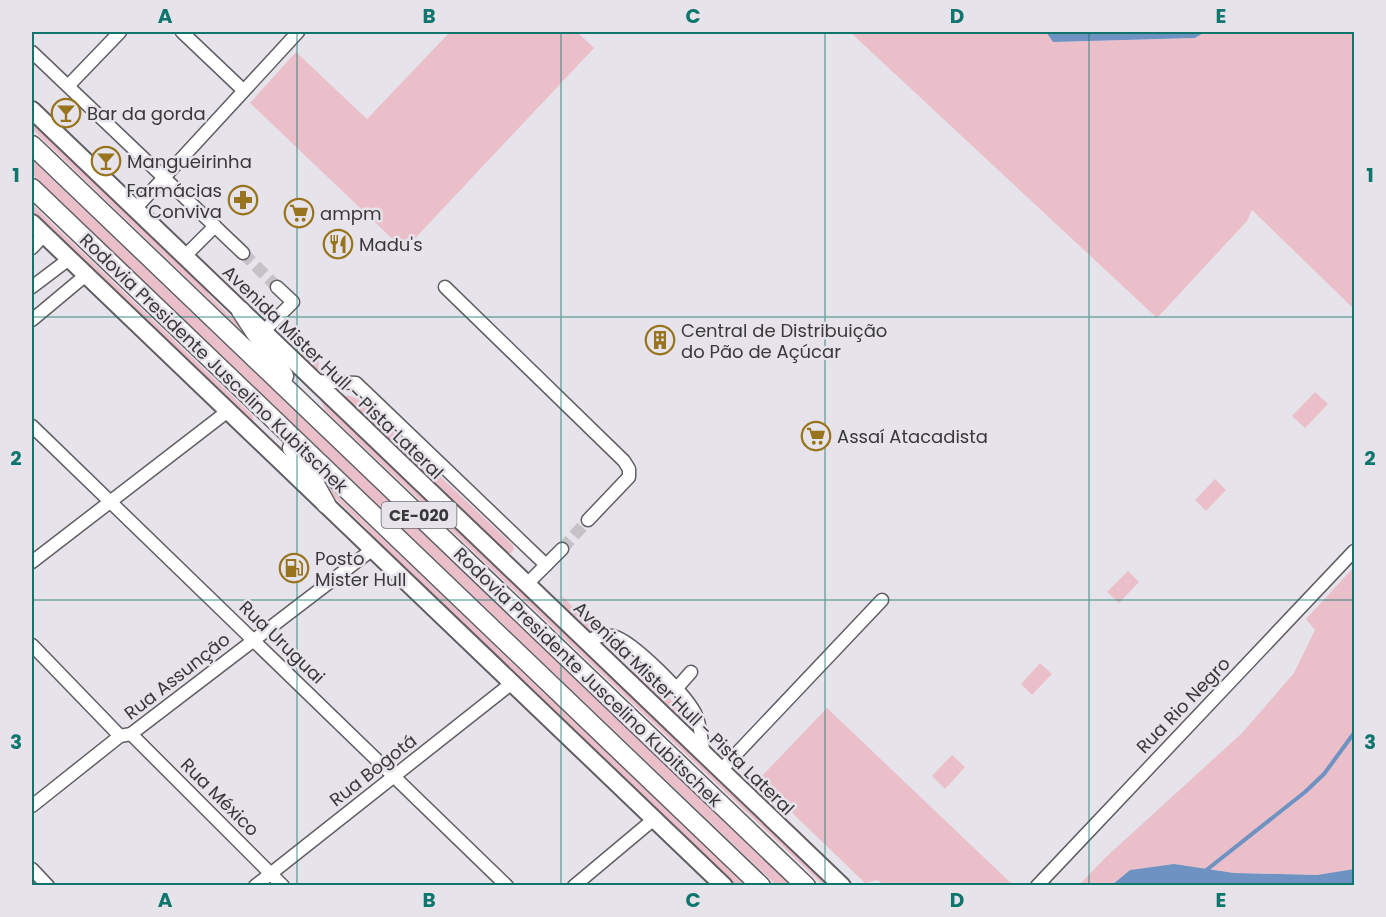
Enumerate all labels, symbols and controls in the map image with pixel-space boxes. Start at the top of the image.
text: A [158,2,173,30]
text: B [422,2,436,30]
text: C [685,2,701,30]
text: D [950,2,964,30]
text: E [1216,2,1226,30]
bar icon: Bar da gorda [50,97,82,129]
place label: Bar da gorda [87,101,206,126]
bar icon: Mangueirinha [90,145,122,177]
place label: Mangueirinha [127,149,252,174]
text: 1 [12,161,20,189]
text: 1 [1366,161,1374,189]
place label: Farmácias Conviva [126,178,222,224]
pharmacy icon: Farmácias Conviva [227,184,259,216]
supermarket icon: ampm [283,197,315,229]
place label: ampm [320,201,381,226]
street label: Rodovia Presidente Juscelino Kubitschek [74,228,354,499]
restaurant icon: Madu's [322,228,354,260]
place label: Madu's [359,232,423,257]
street label: Avenida Mister Hull - Pista Lateral [217,259,449,485]
place label: Central de Distribuição do Pão de Açúcar [681,318,887,364]
building icon: Central de Distribuição do Pão de Açúcar [644,324,676,356]
supermarket icon: Assaí Atacadista [800,420,832,452]
place label: Assaí Atacadista [837,424,988,449]
text: 2 [10,444,22,472]
text: 2 [1364,444,1376,472]
road number: CE-020 [382,502,456,528]
street label: Rodovia Presidente Juscelino Kubitschek [448,542,728,813]
place label: Posto Mister Hull [315,546,406,592]
fuel station icon: Posto Mister Hull [278,552,310,584]
street label: Rua Uruguai [234,595,330,689]
street label: Avenida Mister Hull - Pista Lateral [568,595,800,821]
street label: Rua Assunção [119,627,235,725]
street label: Rua Rio Negro [1130,651,1236,759]
text: 3 [10,728,22,756]
street label: Rua Bogotá [324,728,422,812]
text: 3 [1364,728,1376,756]
street label: Rua México [175,752,265,842]
text: A [158,886,173,914]
text: B [422,886,436,914]
text: C [685,886,701,914]
text: D [950,886,964,914]
text: E [1216,886,1226,914]

